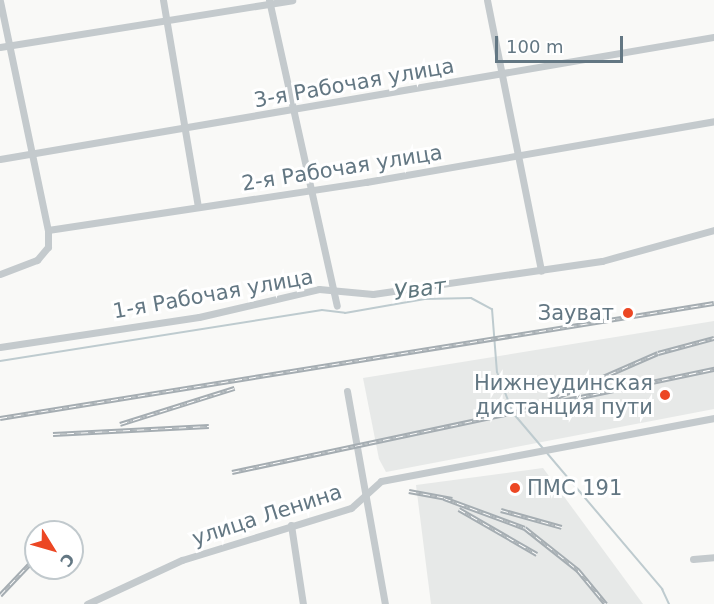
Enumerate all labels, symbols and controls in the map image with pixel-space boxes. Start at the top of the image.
scale bar [498,24,626,62]
text: 100 m [506,36,564,57]
street label: 3-я Рабочая улица [252,53,456,113]
street label: 2-я Рабочая улица [240,140,444,196]
street label: 1-я Рабочая улица [111,264,315,324]
water label: Уват [392,272,448,306]
place label: Зауват [538,300,614,326]
marker: Зауват [619,304,637,322]
place label: Нижнеудинская дистанция пути [474,370,653,420]
marker: Нижнеудинская дистанция пути [658,388,672,402]
place label: ПМС 191 [527,475,622,501]
street label: улица Ленина [189,479,345,551]
marker: ПМС 191 [508,481,522,495]
north arrow [24,520,84,580]
text: С [56,550,78,570]

